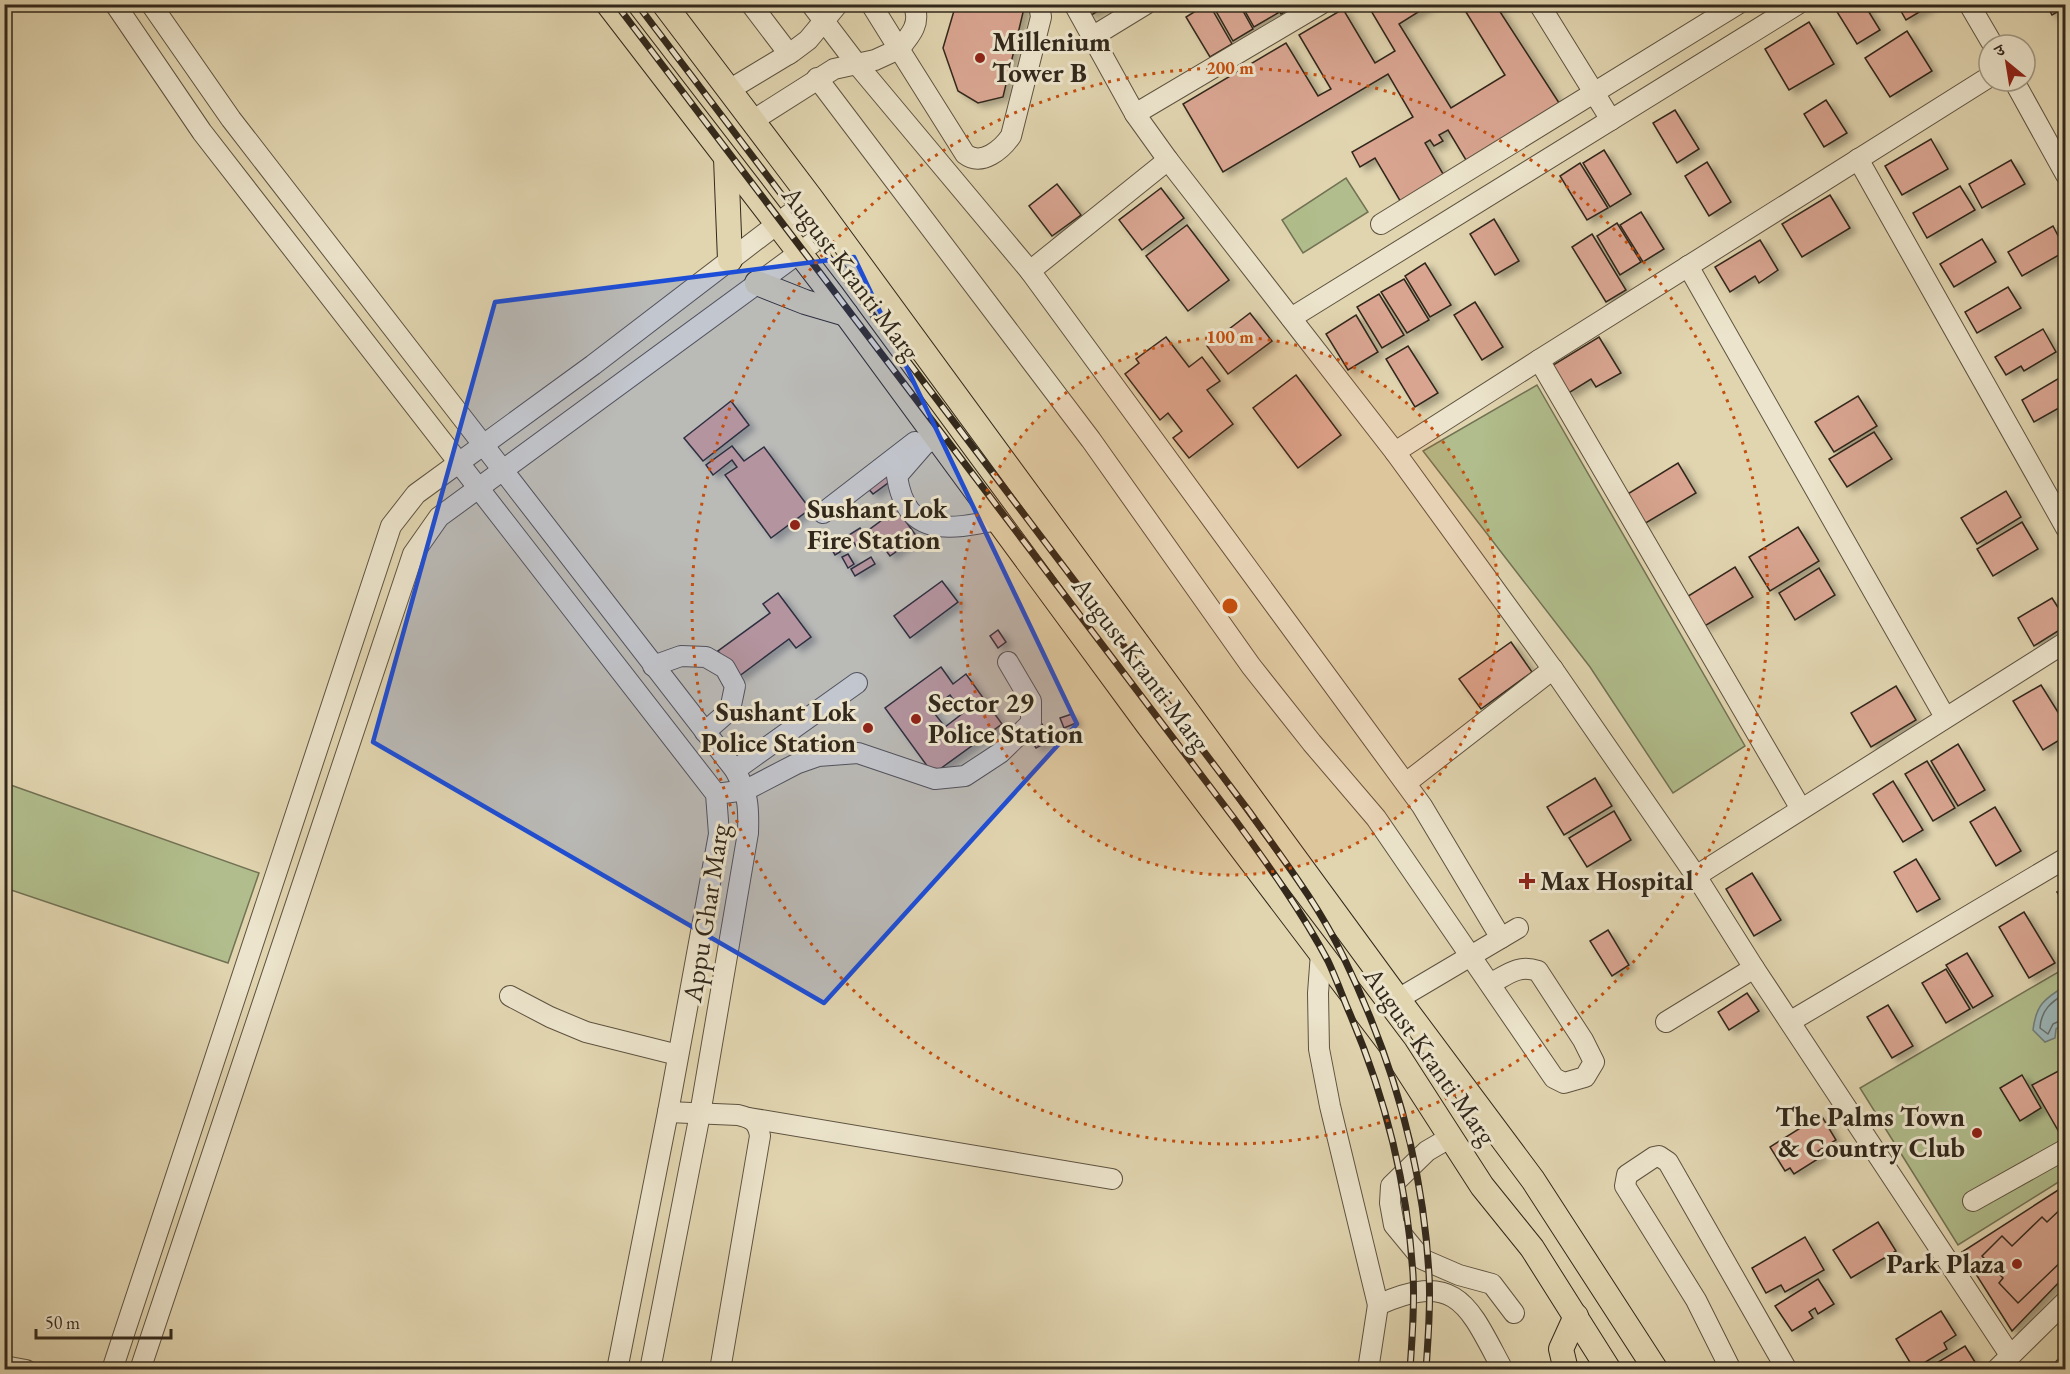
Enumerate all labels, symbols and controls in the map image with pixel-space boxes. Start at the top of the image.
place label: Millenium Tower B [992,24,1111,90]
north arrow [1977,33,2037,93]
text: उ [1990,38,2010,62]
marker: Millenium Tower B [973,51,987,65]
text: 200 m [1206,56,1254,79]
street label: August Kranti Marg [774,178,929,367]
text: 100 m [1206,325,1254,348]
place label: Sushant Lok Fire Station [807,491,949,557]
marker: Sushant Lok Fire Station [788,518,802,532]
street label: August Kranti Marg [1064,569,1219,758]
centre of rings [1220,596,1240,616]
place label: Sector 29 Police Station [928,685,1083,751]
place label: Sushant Lok Police Station [701,694,857,760]
marker: Sector 29 Police Station [909,712,923,726]
marker: Sushant Lok Police Station [861,721,875,735]
street label: Appu Ghar Marg [674,821,737,1006]
place label: Max Hospital [1540,863,1694,898]
marker: Max Hospital [1518,872,1536,890]
street label: August Kranti Marg [1355,959,1505,1152]
place label: The Palms Town & Country Club [1775,1099,1965,1165]
marker: The Palms Town & Country Club [1970,1126,1984,1140]
place label: Park Plaza [1886,1246,2005,1281]
marker: Park Plaza [2010,1257,2024,1271]
scale bar [36,1302,171,1340]
text: 50 m [45,1311,80,1334]

